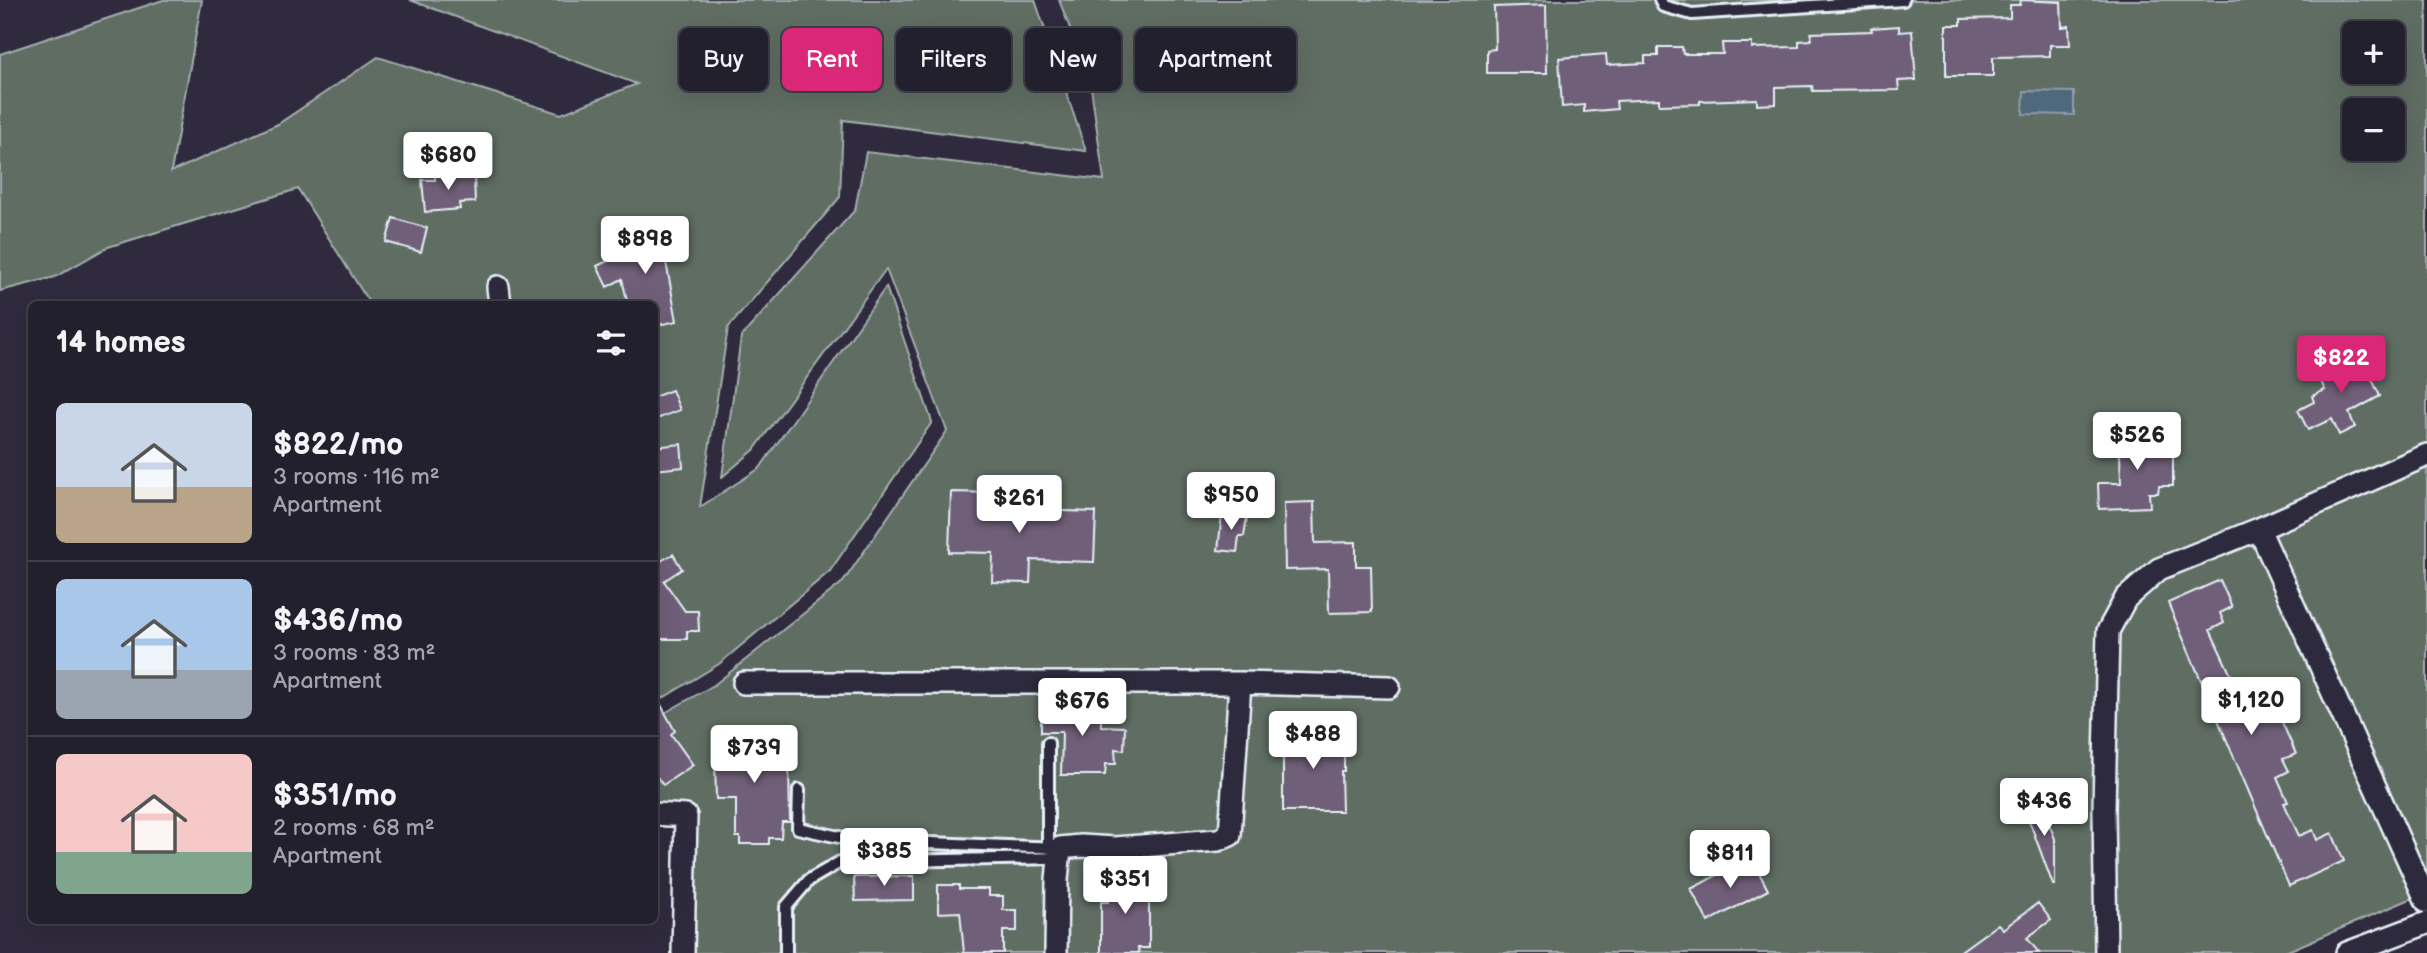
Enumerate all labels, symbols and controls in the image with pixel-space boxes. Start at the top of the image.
map controls [2342,21,2405,161]
button: + [2342,21,2405,84]
chip: Buy [679,28,768,91]
chip: Rent [782,28,882,91]
chip: Filters [896,28,1011,91]
chip: New [1025,28,1121,91]
chip: Apartment [1135,28,1296,91]
button: − [2342,98,2405,161]
pin: $680 [407,132,489,192]
text: $680 [419,141,477,169]
pin: $898 [604,216,686,276]
text: $898 [617,225,673,253]
icon: filters [592,324,630,362]
text: 14 homes [56,325,185,361]
pin: $822 [2300,336,2382,395]
text: $822 [2313,344,2369,372]
pin: $526 [2096,412,2178,472]
text: $526 [2109,421,2165,449]
text: $822/mo [273,427,403,463]
icon: home [112,431,196,515]
text: 3 rooms · 116 m² [273,463,440,491]
pin: $950 [1190,472,1272,532]
pin: $261 [978,476,1060,535]
text: $950 [1203,481,1259,509]
text: $261 [993,484,1045,512]
text: Apartment [273,491,382,519]
text: $436/mo [273,603,403,639]
icon: home [112,607,196,691]
text: 3 rooms · 83 m² [273,639,435,667]
text: Apartment [273,667,382,695]
pin: $676 [1041,678,1123,738]
pin: $1,120 [2194,678,2308,737]
text: $1,120 [2217,686,2285,714]
text: $676 [1054,687,1110,715]
pin: $488 [1272,712,1354,771]
text: $488 [1285,720,1341,748]
pin: $739 [713,726,795,785]
text: $739 [727,734,781,762]
text: $351/mo [273,778,397,814]
pin: $436 [2003,778,2085,838]
icon: home [112,782,196,866]
text: $436 [2016,787,2072,815]
text: 2 rooms · 68 m² [273,814,435,842]
pin: $385 [843,828,925,888]
pin: $811 [1689,830,1771,890]
text: $385 [856,837,912,865]
text: $811 [1706,839,1754,867]
text: Apartment [273,842,382,870]
pin: $351 [1084,856,1166,916]
text: $351 [1099,865,1151,893]

